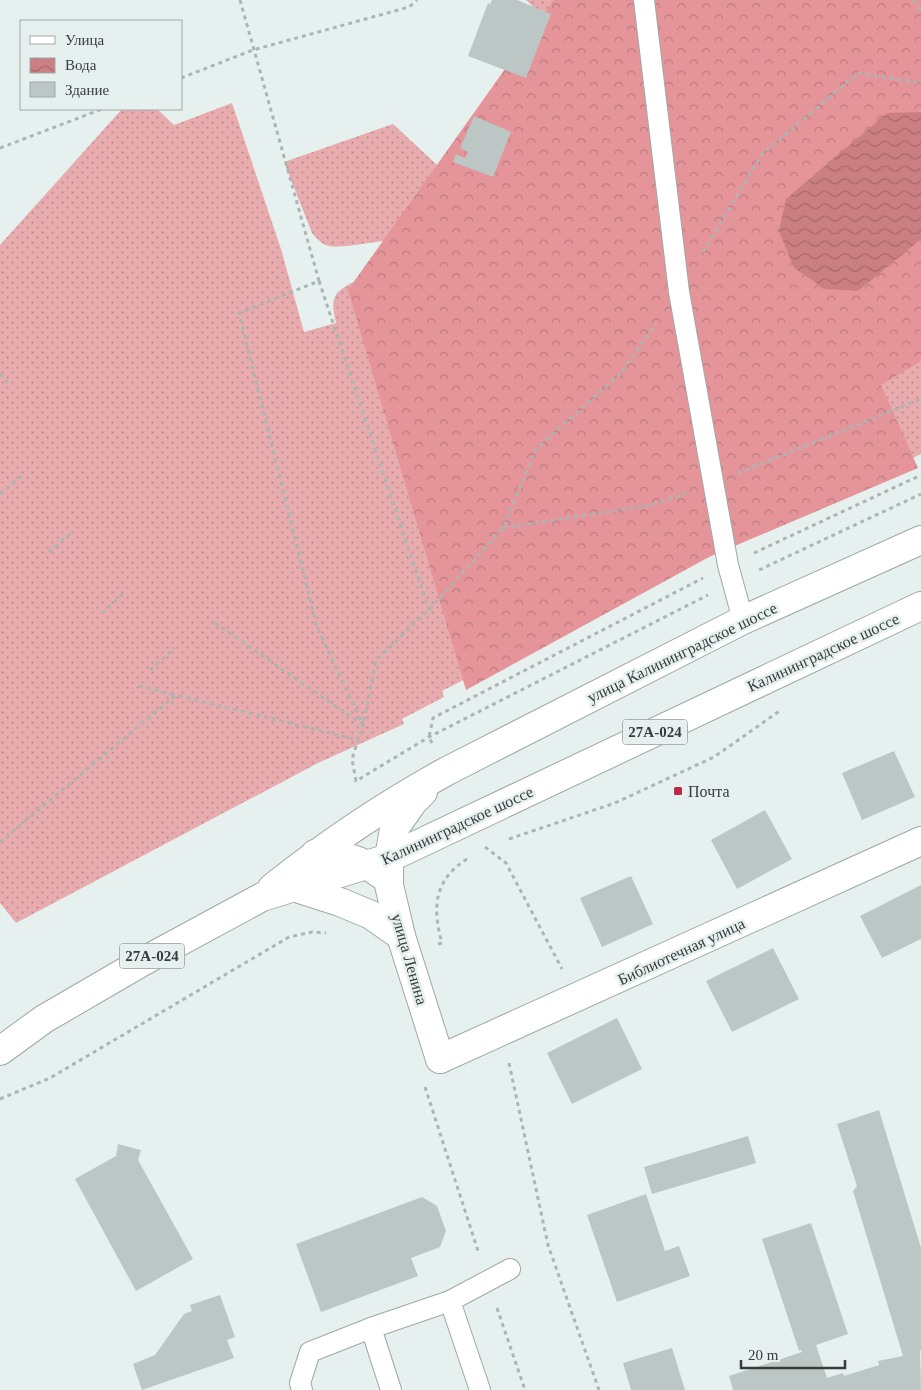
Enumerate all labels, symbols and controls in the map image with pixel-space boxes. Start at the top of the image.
legend [20,20,182,110]
text: Улица [65,32,104,48]
text: Вода [65,57,97,73]
text: Здание [65,82,109,98]
street label: улица Калининградское шоссе [585,599,780,707]
street label: Калининградское шоссе [745,610,902,696]
road number: 27А-024 [622,720,688,744]
street label: Калининградское шоссе [379,783,536,869]
place label: Почта [688,783,729,800]
marker: Почта [672,785,684,797]
street label: улица Ленина [387,912,431,1007]
street label: Библиотечная улица [615,915,748,989]
road number: 27А-024 [120,944,184,968]
scale bar [741,1338,845,1370]
text: 20 m [748,1347,779,1363]

